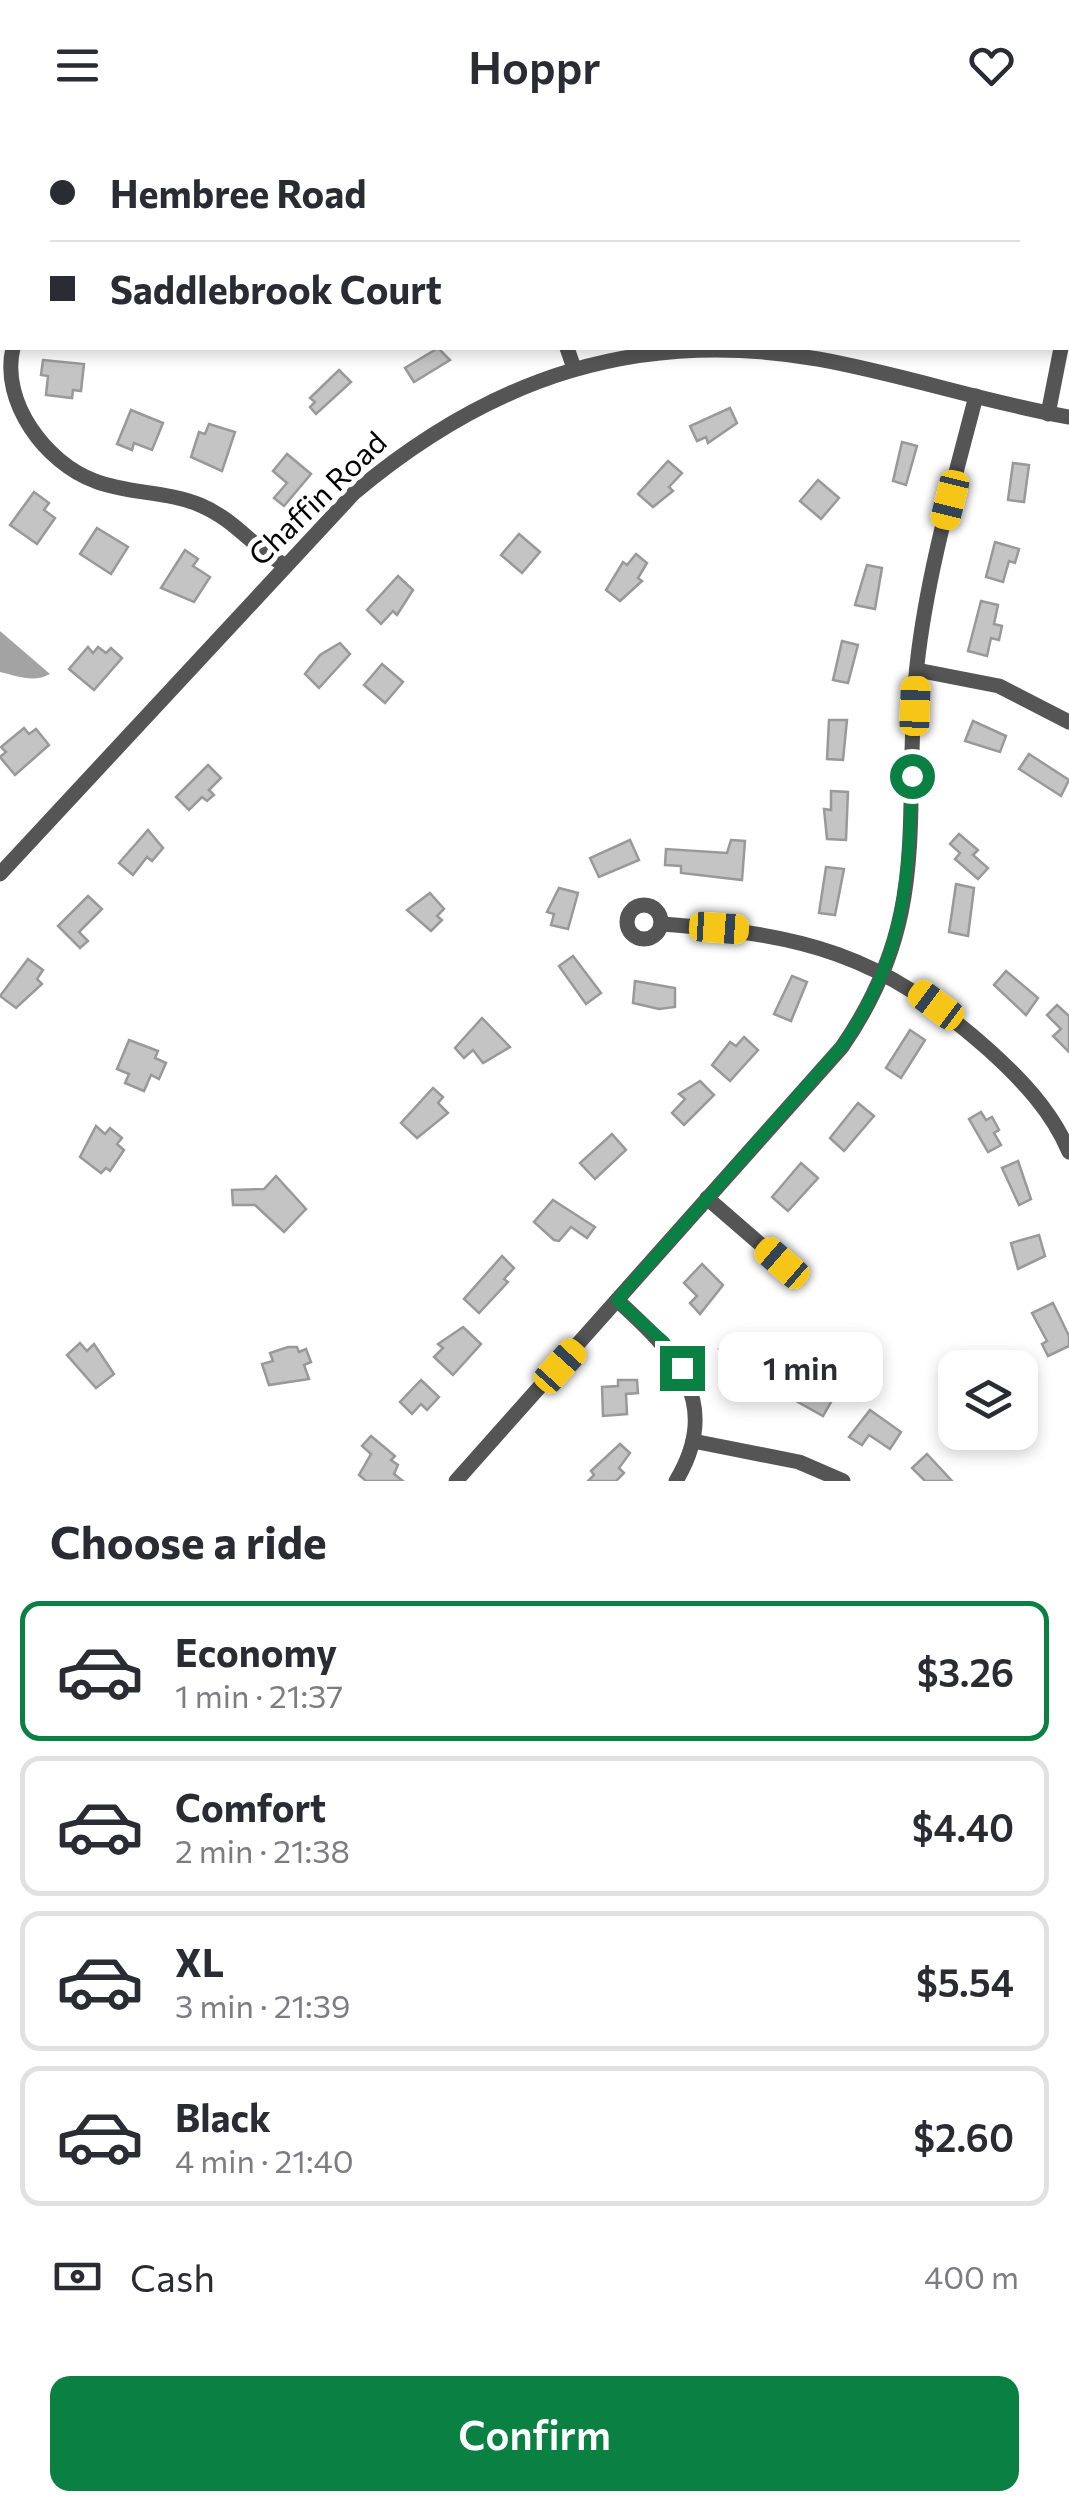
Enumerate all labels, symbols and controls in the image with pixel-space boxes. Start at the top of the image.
icon: menu [50,38,105,93]
text: Hoppr [468,38,601,93]
icon: heart [964,38,1019,93]
text: Hembree Road [110,169,366,216]
text: Saddlebrook Court [110,265,442,312]
street label: Chaffin Road [240,422,393,572]
car [928,467,972,533]
car [899,675,931,737]
route start [890,754,935,799]
car [688,911,750,945]
car [903,975,969,1035]
car [750,1232,814,1294]
callout: 1 min [717,1333,882,1403]
car [529,1334,591,1398]
route end [660,1346,705,1391]
text: 1 min [763,1347,838,1387]
map controls [938,1350,1038,1450]
button: layers [938,1350,1038,1450]
text: Choose a ride [50,1513,327,1568]
icon: car [55,1626,145,1716]
text: Economy [175,1628,337,1675]
text: $3.26 [917,1648,1014,1695]
text: 1 min · 21:37 [175,1675,343,1715]
icon: car [55,1781,145,1871]
text: Comfort [175,1783,326,1830]
text: $4.40 [912,1803,1014,1850]
text: 2 min · 21:38 [175,1830,350,1870]
icon: car [55,1936,145,2026]
text: XL [175,1938,224,1985]
text: $5.54 [916,1958,1014,2005]
text: 3 min · 21:39 [175,1985,350,2025]
icon: car [55,2091,145,2181]
text: Black [175,2093,271,2140]
text: $2.60 [913,2113,1014,2160]
text: 4 min · 21:40 [175,2140,354,2180]
icon: cash [50,2249,105,2304]
text: Cash [130,2253,215,2300]
text: 400 m [924,2256,1019,2296]
button: Confirm [50,2376,1019,2491]

